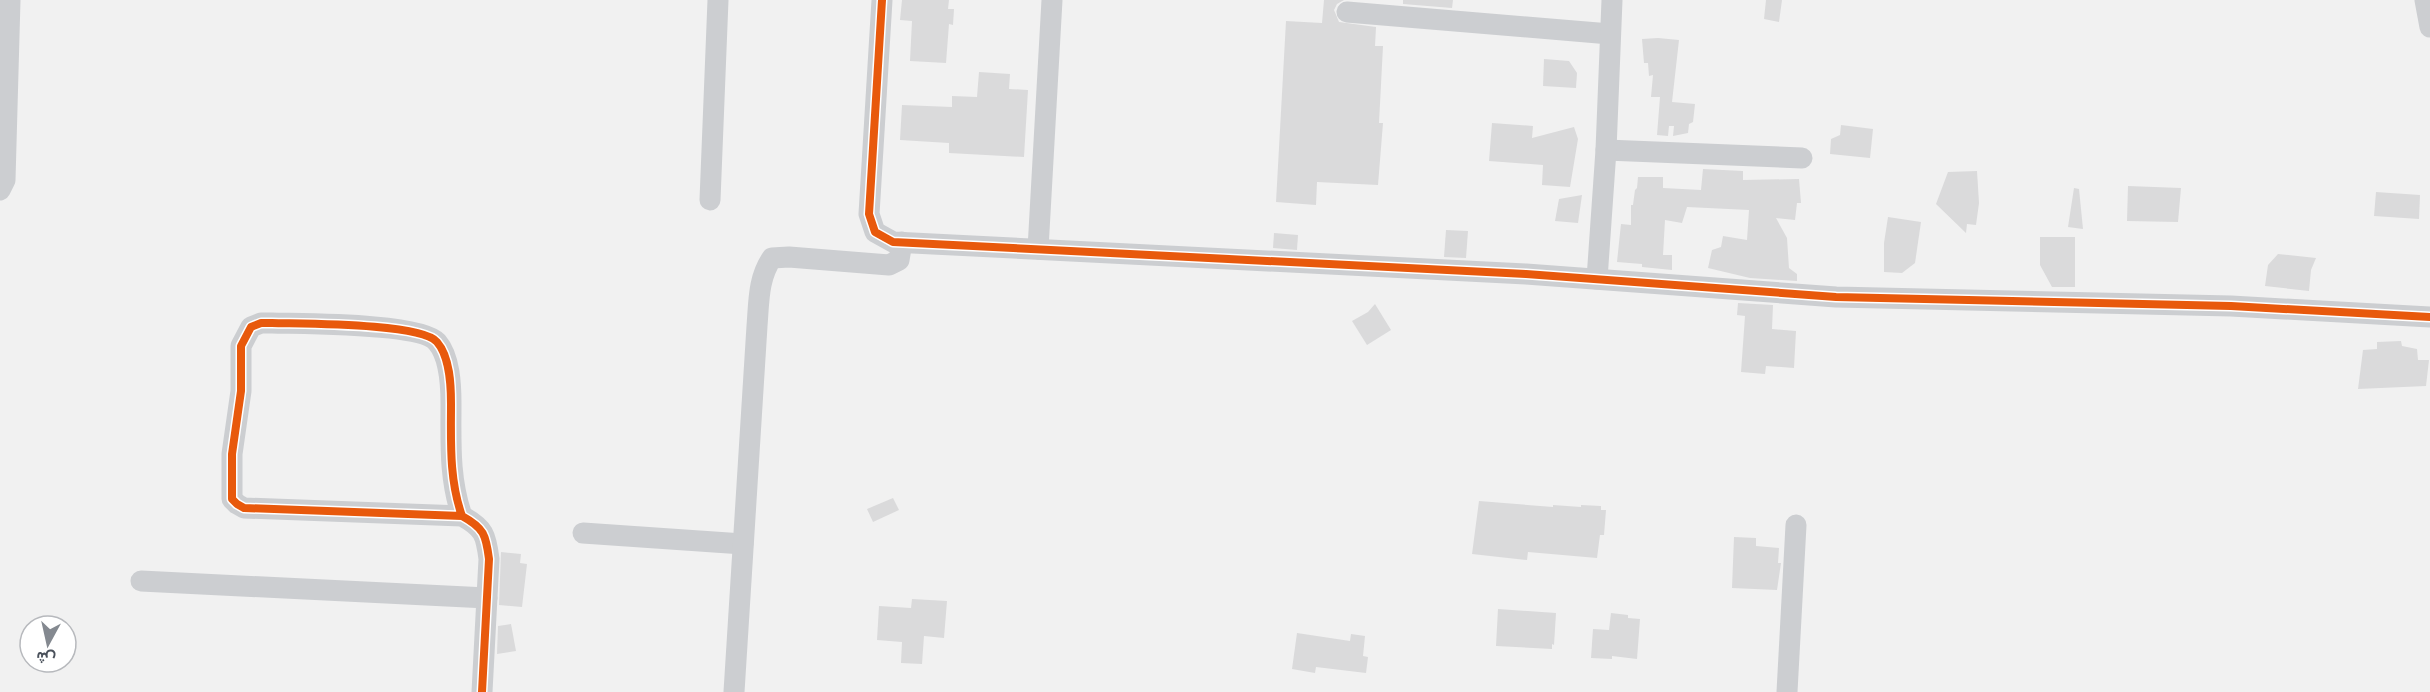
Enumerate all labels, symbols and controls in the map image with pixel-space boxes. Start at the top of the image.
north arrow [18,614,78,674]
text: ش [35,648,57,669]

